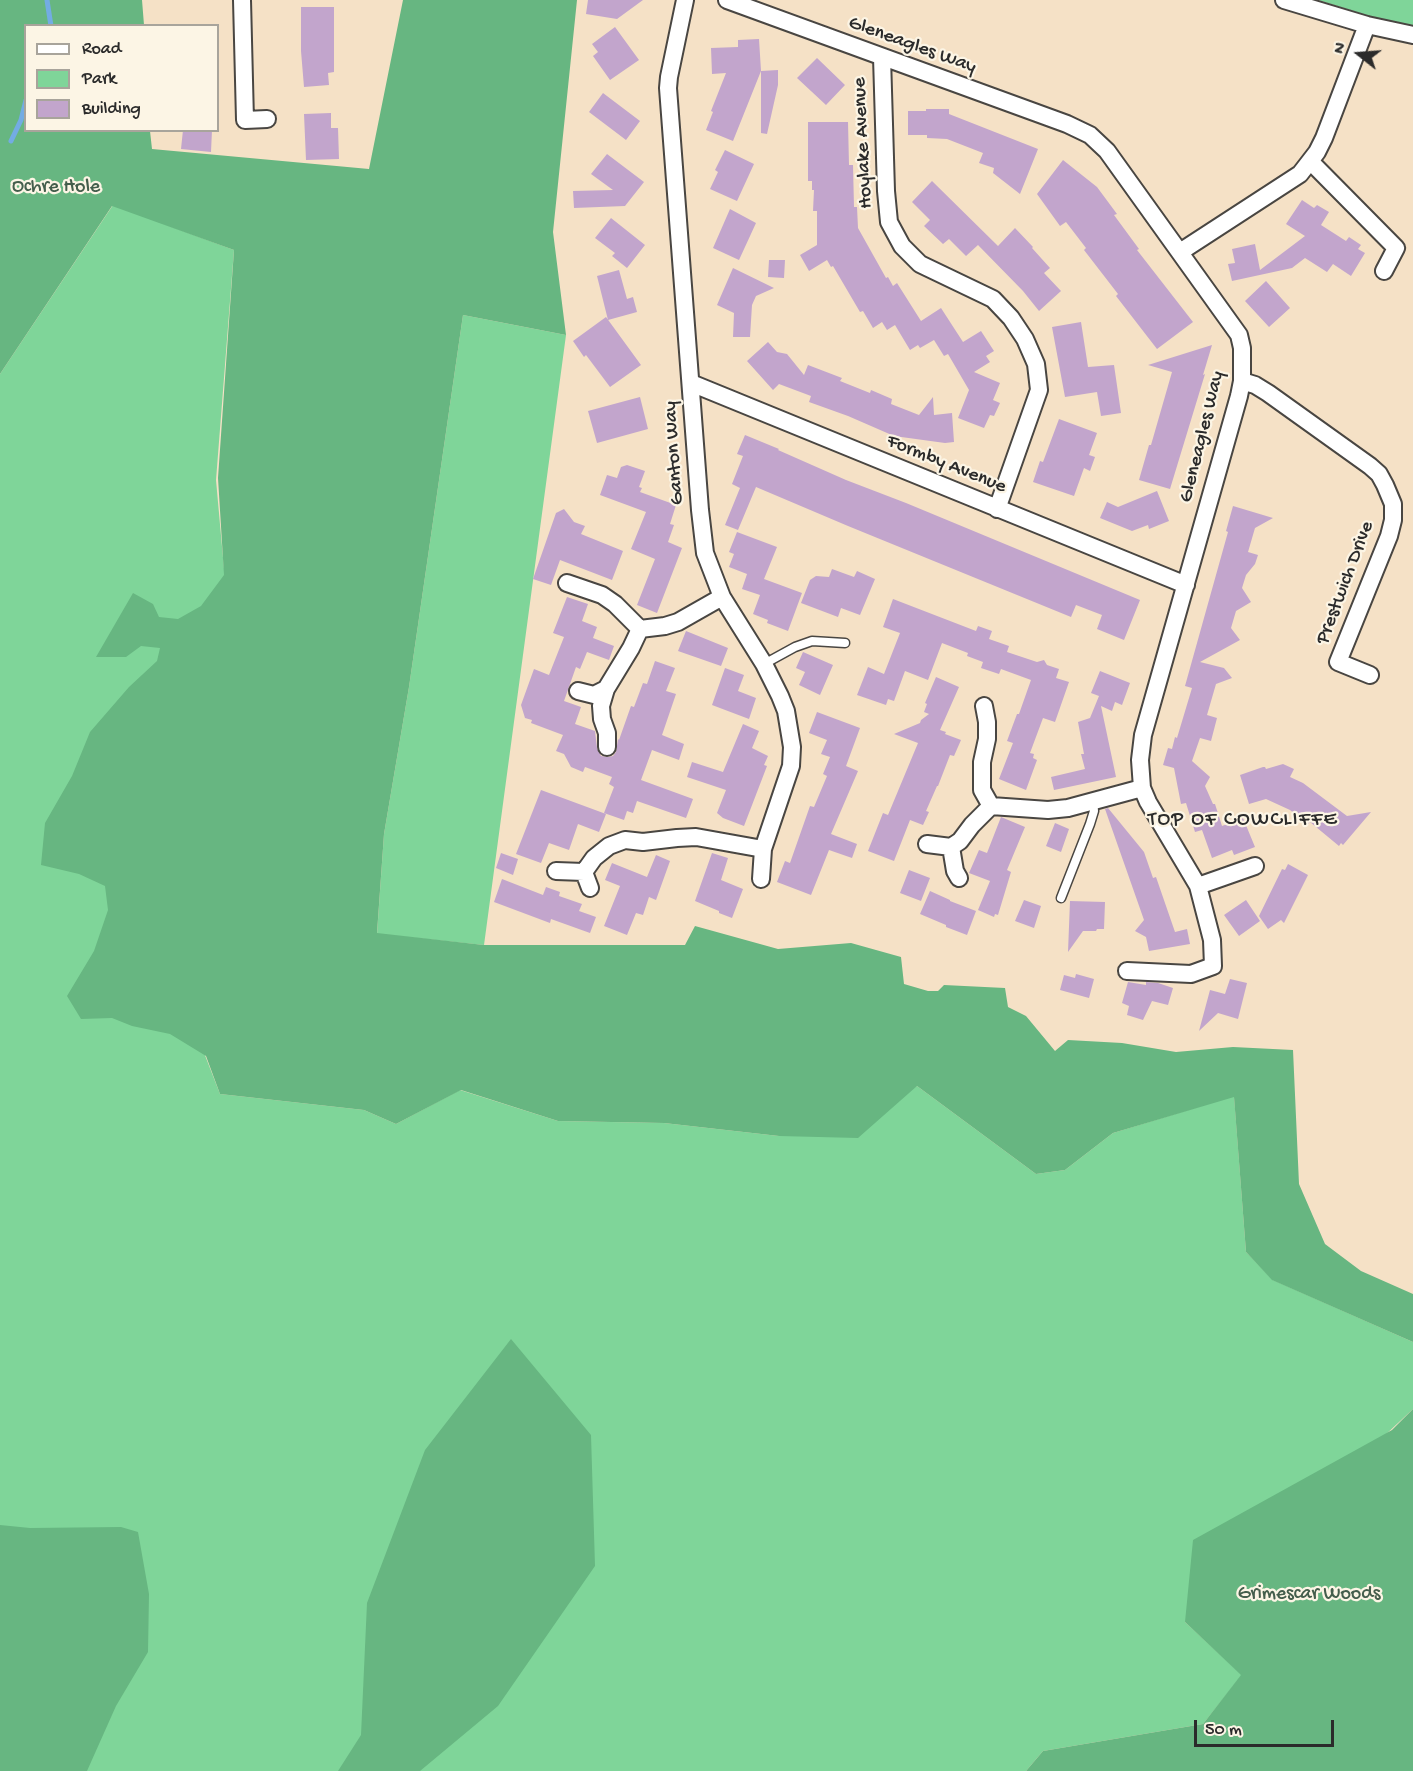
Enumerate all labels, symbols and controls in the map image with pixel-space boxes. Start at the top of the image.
street label: Gleneagles Way [845,12,979,80]
legend [24,24,219,132]
north arrow [1329,24,1389,84]
text: Road [82,39,121,60]
text: N [1331,41,1352,56]
text: Park [82,69,116,90]
street label: Hoylake Avenue [849,77,879,209]
text: Building [82,99,141,120]
park label: Ochre Hole [12,176,100,200]
street label: Gleneagles Way [1175,369,1231,505]
street label: Ganton Way [659,400,691,506]
street label: Formby Avenue [883,430,1009,500]
street label: Prestwich Drive [1312,518,1380,648]
district label: TOP OF COWCLIFFE [1148,808,1338,834]
park label: Grimescar Woods [1238,1583,1380,1607]
scale bar [1197,1708,1336,1746]
text: 50 m [1205,1720,1242,1741]

